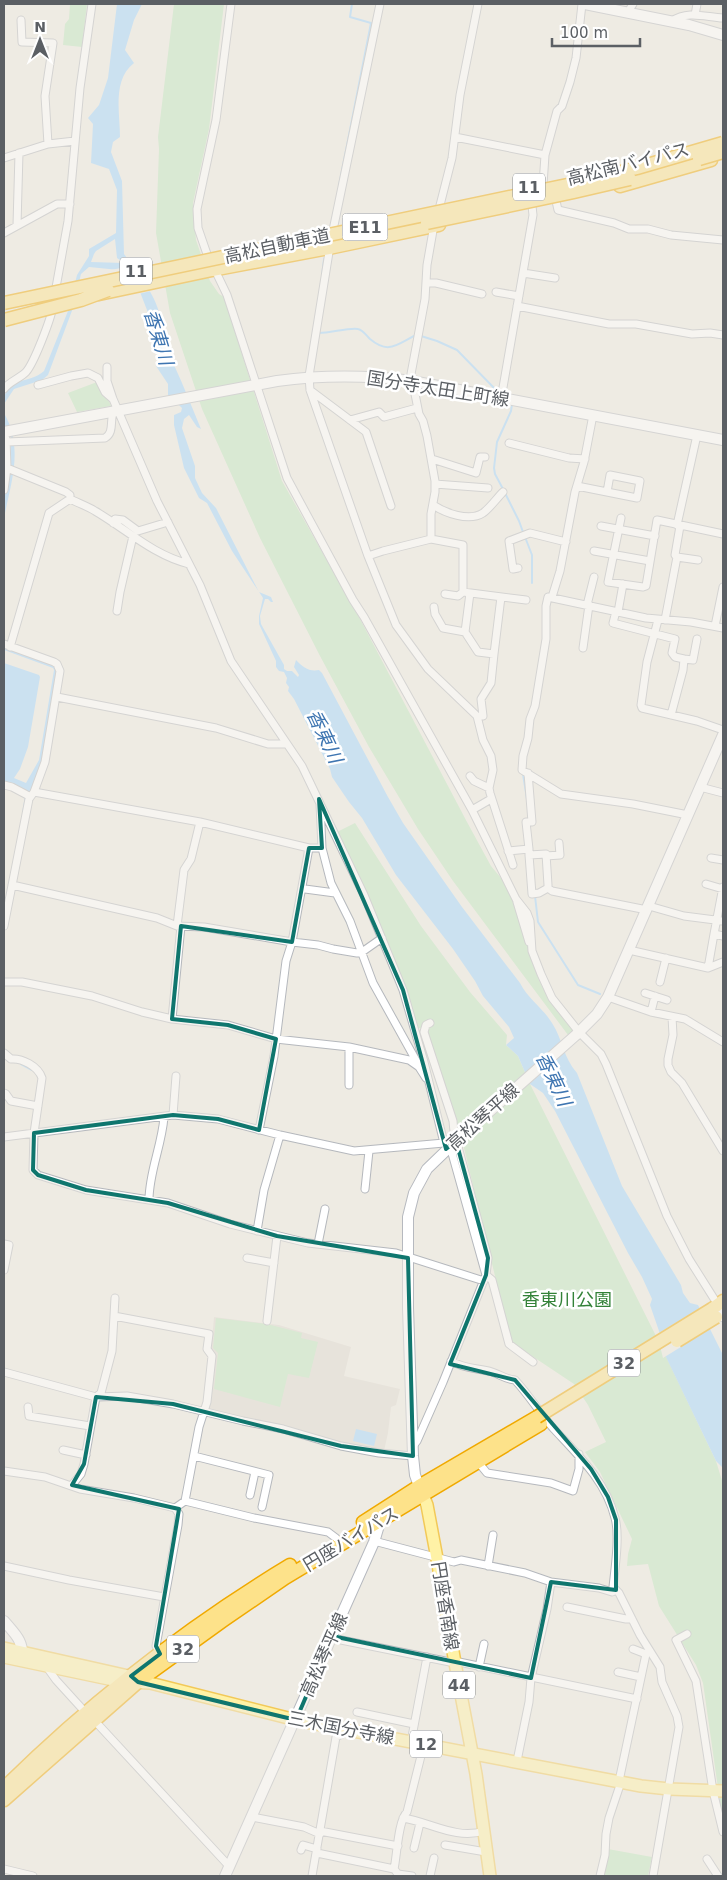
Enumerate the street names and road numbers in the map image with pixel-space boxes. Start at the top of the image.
street label: 高松南バイパス [564,138,691,189]
road number: 11 [513,173,545,200]
road number: E11 [342,213,388,240]
street label: 高松自動車道 [222,224,332,267]
road number: 11 [120,258,152,284]
street label: 国分寺太田上町線 [365,367,511,410]
street label: 高松琴平線 [442,1079,523,1155]
road number: 32 [608,1350,640,1376]
street label: 円座バイパス [299,1502,402,1575]
street label: 円座香南線 [428,1560,463,1652]
street label: 高松琴平線 [296,1609,351,1700]
road number: 32 [167,1636,199,1662]
road number: 44 [443,1672,475,1698]
street label: 三木国分寺線 [286,1707,396,1748]
road number: 12 [410,1730,442,1758]

